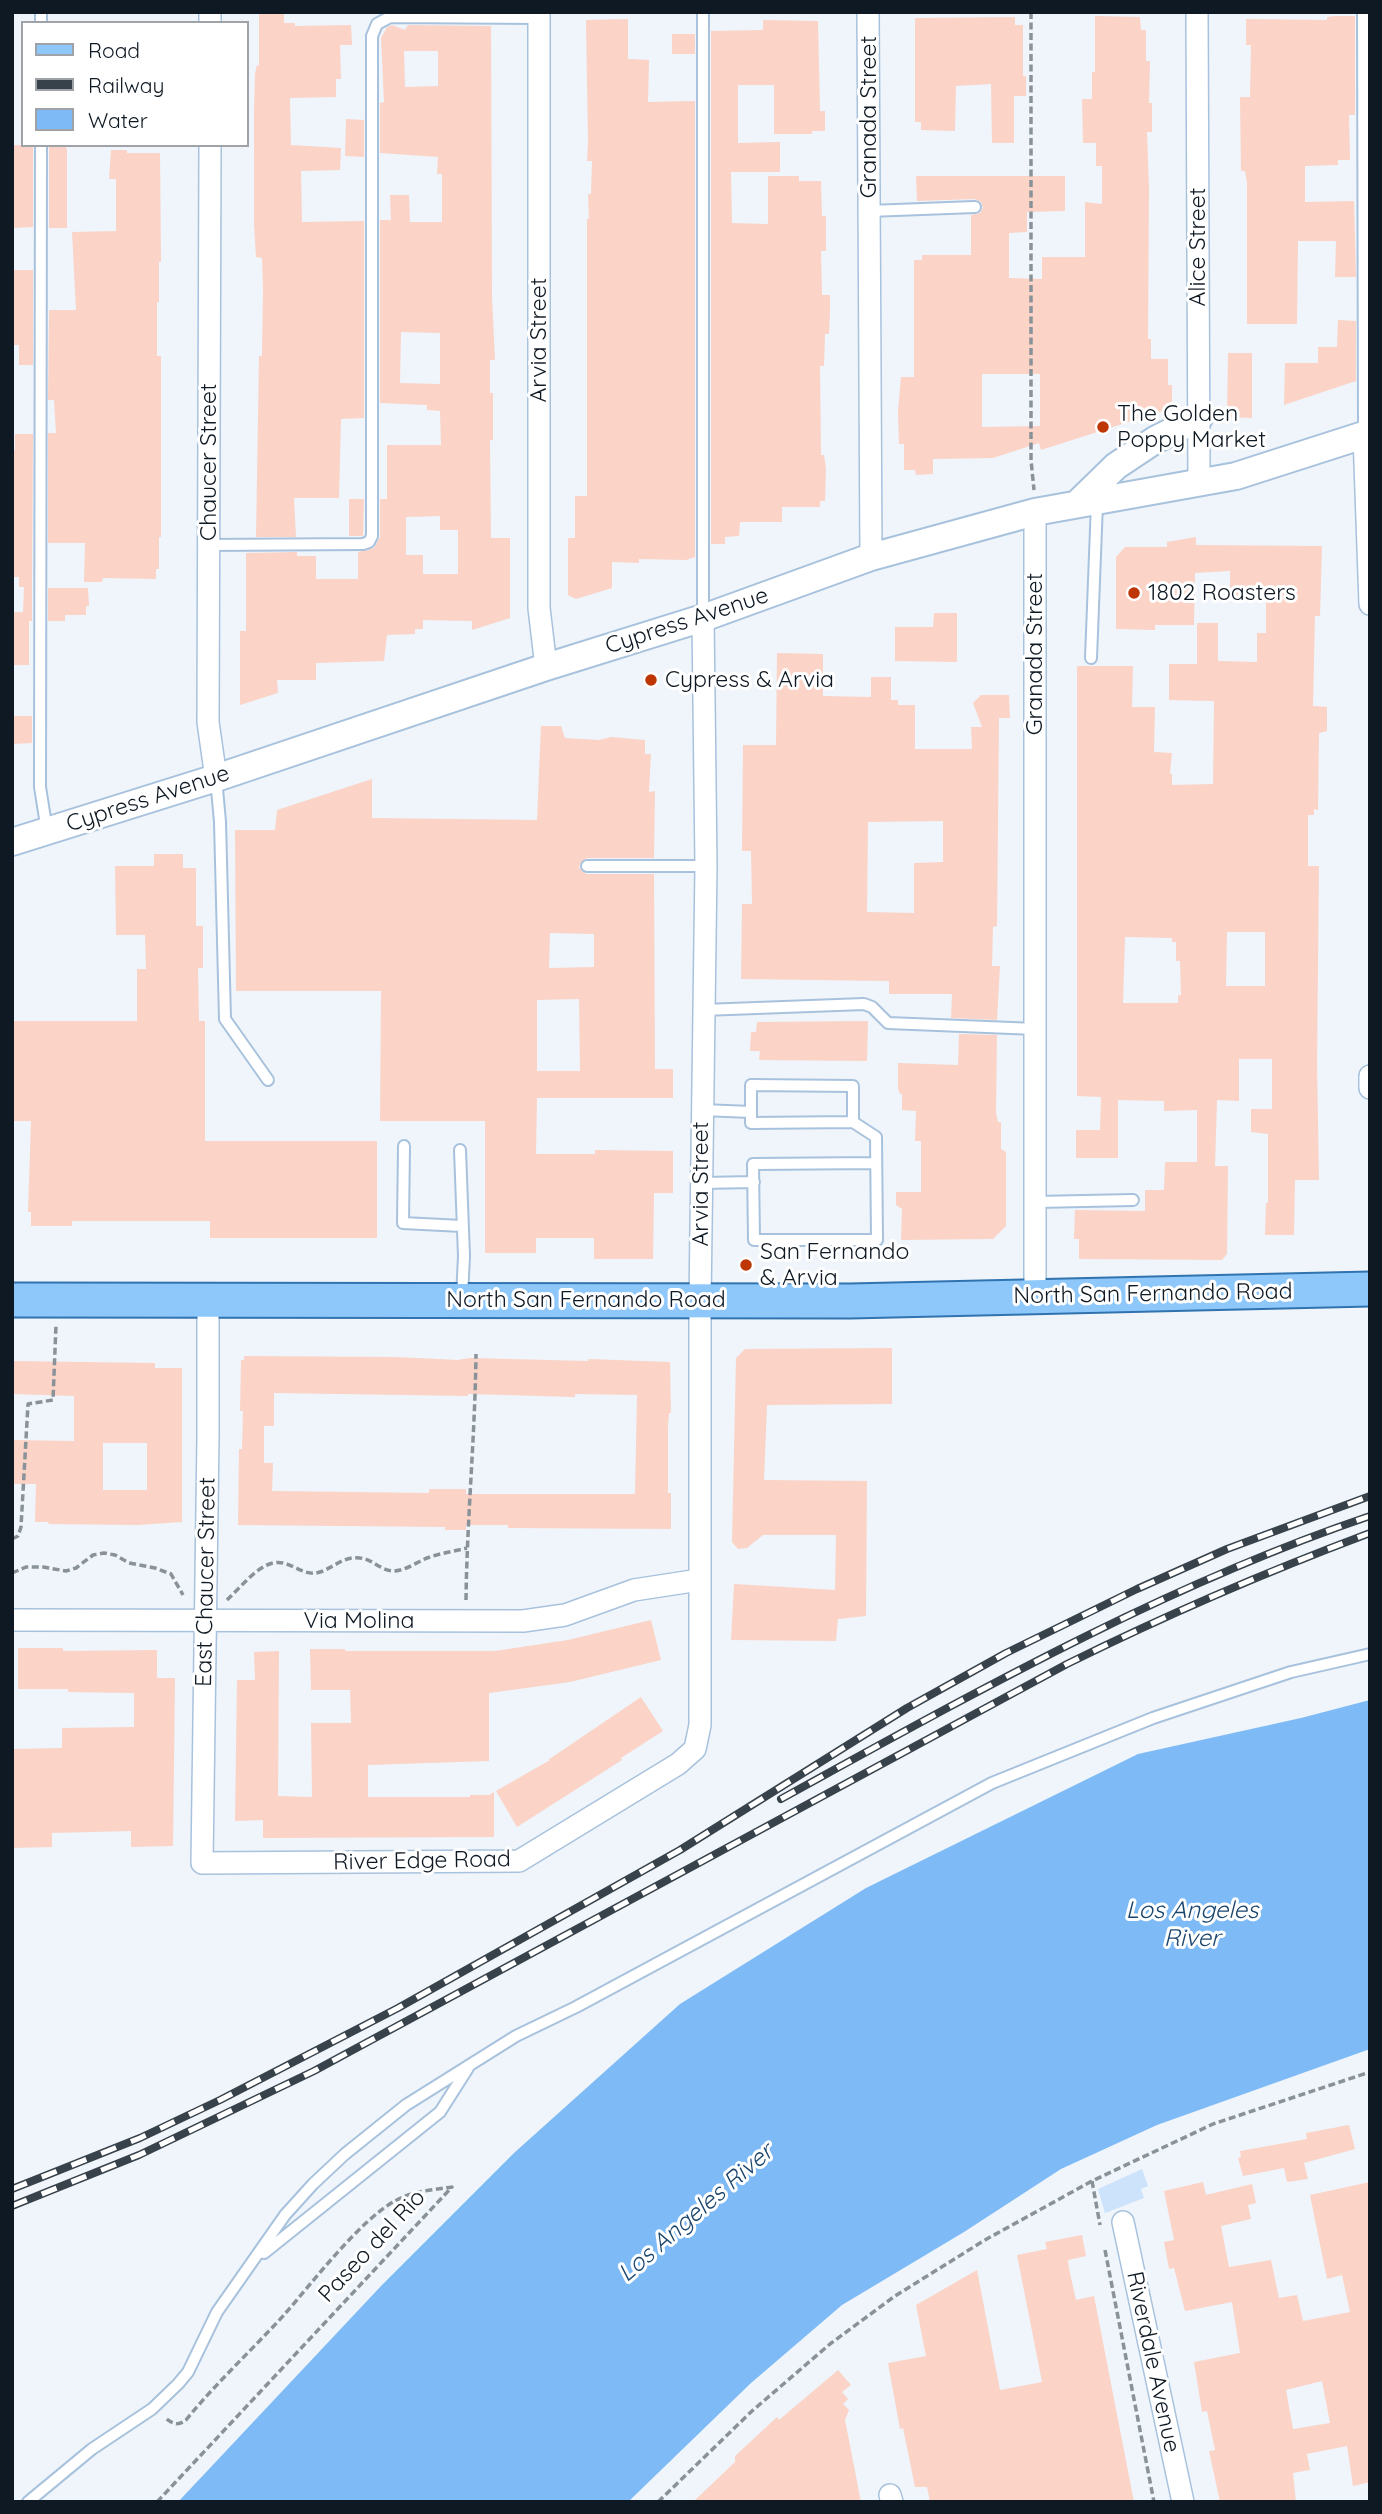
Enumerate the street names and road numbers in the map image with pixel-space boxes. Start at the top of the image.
street label: Granada Street [855,36,883,198]
street label: Alice Street [1184,187,1212,307]
street label: Arvia Street [525,277,553,403]
street label: Chaucer Street [195,383,223,541]
street label: Granada Street [1021,573,1049,735]
street label: Cypress Avenue [602,582,772,660]
street label: Cypress Avenue [63,760,233,838]
street label: Arvia Street [687,1121,715,1247]
street label: North San Fernando Road [1013,1278,1293,1310]
street label: North San Fernando Road [446,1286,726,1314]
street label: East Chaucer Street [190,1477,222,1687]
street label: Via Molina [304,1607,414,1635]
street label: River Edge Road [333,1846,511,1876]
street label: Paseo del Rio [313,2184,431,2308]
street label: Riverdale Avenue [1120,2269,1186,2455]

